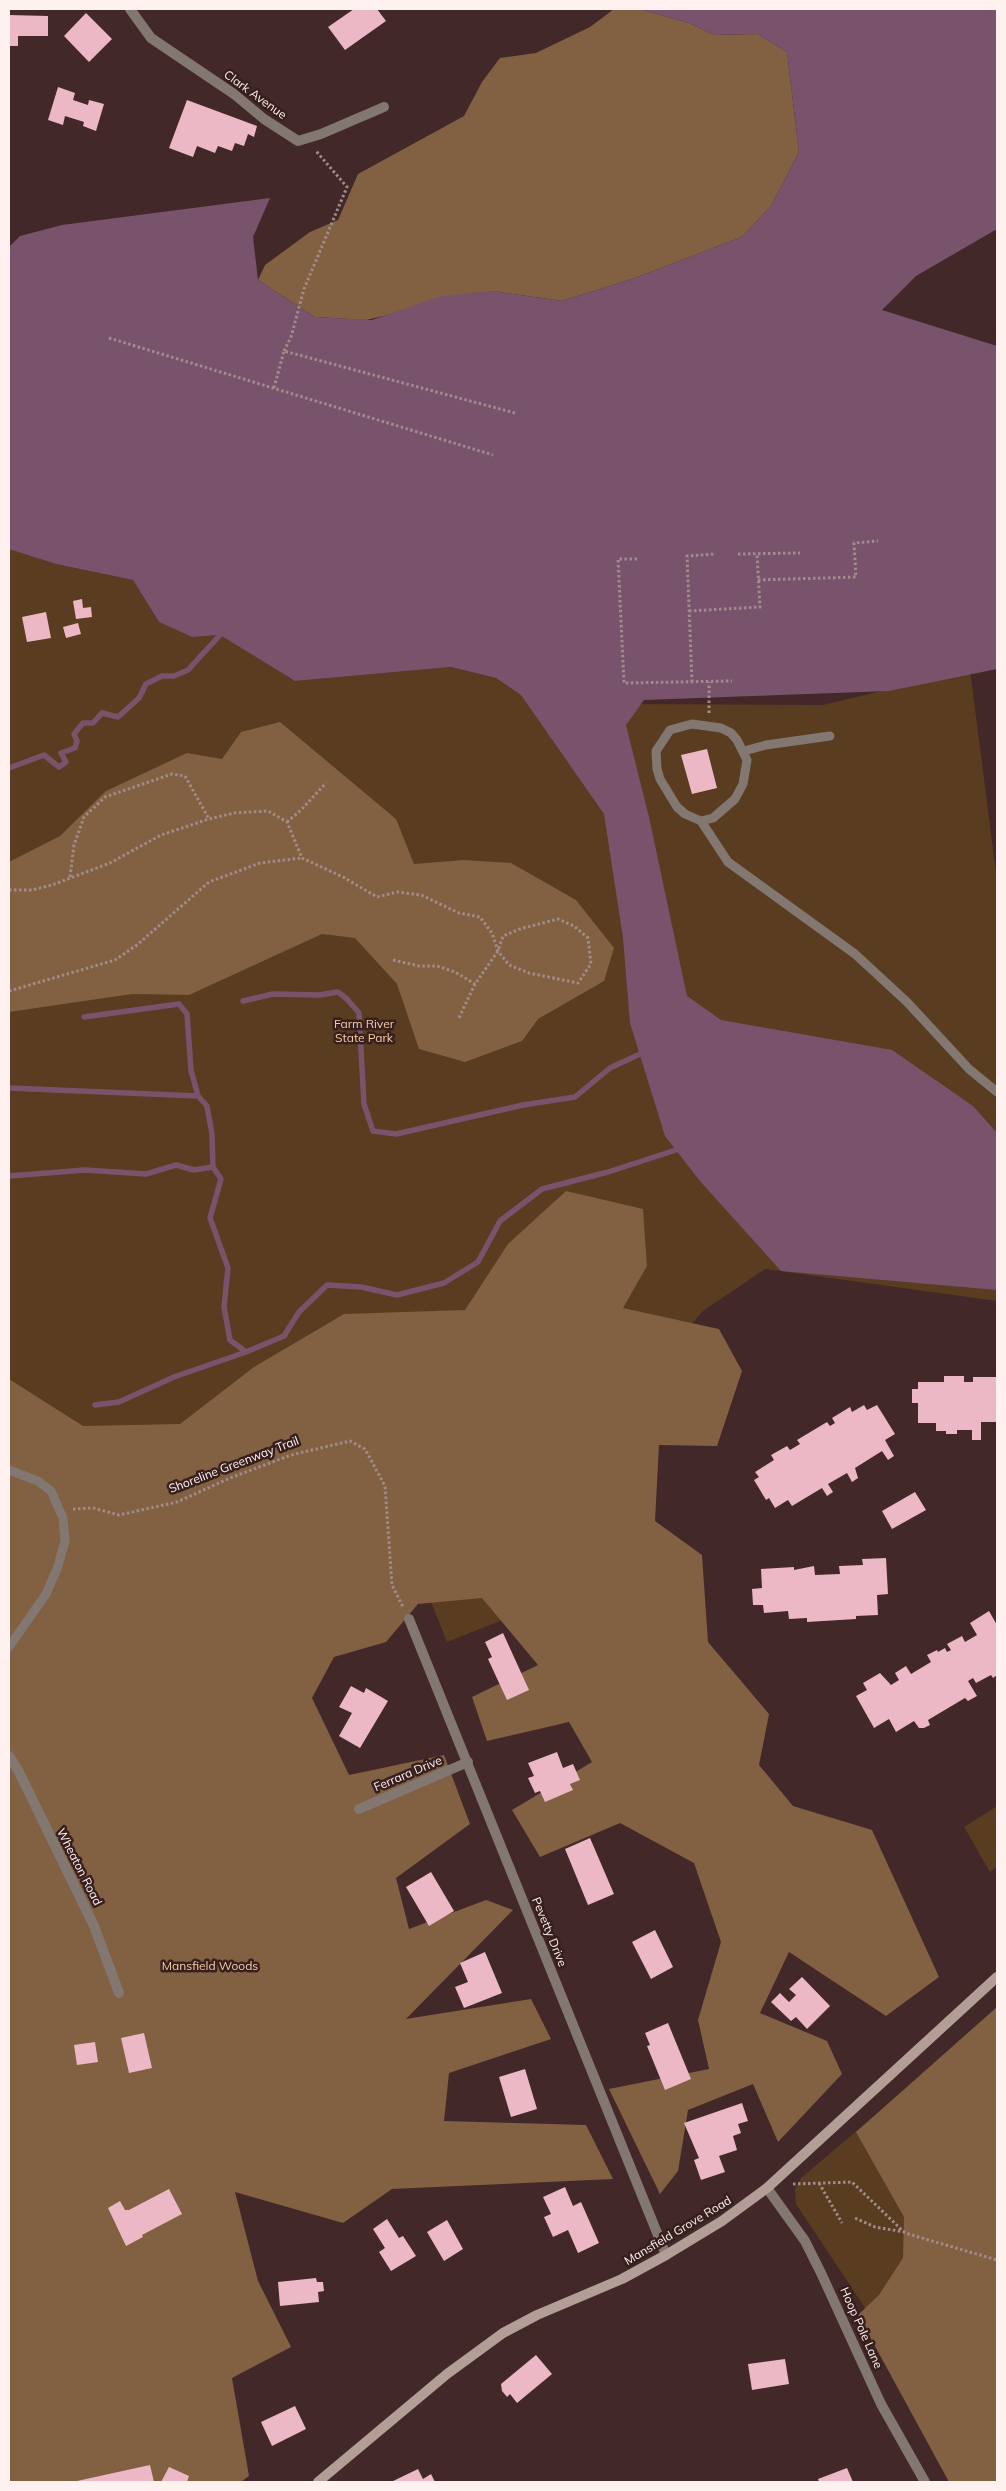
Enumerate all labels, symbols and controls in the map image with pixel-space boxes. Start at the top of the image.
street label: Clark Avenue [221,68,289,122]
park label: Farm River State Park [334,1017,394,1045]
street label: Shoreline Greenway Trail [167,1434,301,1496]
street label: Ferrara Drive [372,1753,444,1795]
street label: Wheaton Road [53,1826,105,1908]
street label: Pevetty Drive [529,1895,569,1969]
park label: Mansfield Woods [162,1959,258,1973]
street label: Mansfield Grove Road [622,2193,734,2269]
street label: Hoop Pole Lane [837,2285,885,2371]

